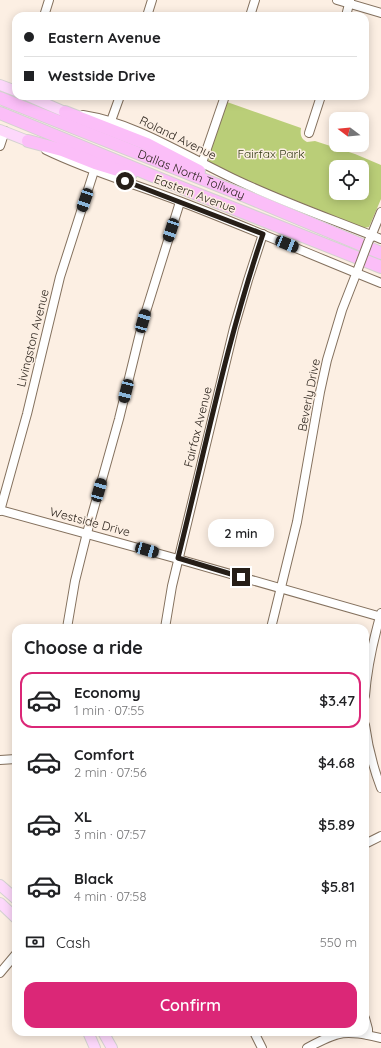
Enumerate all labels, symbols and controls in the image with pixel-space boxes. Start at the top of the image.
text: Eastern Avenue [48,28,161,47]
text: Westside Drive [48,66,156,85]
street label: Roland Avenue [137,112,219,163]
north arrow [329,112,369,152]
map controls [329,112,369,200]
street label: Dallas North Tollway [136,146,247,202]
park label: Fairfax Park [237,146,305,161]
button: locate [329,160,369,200]
street label: Eastern Avenue [152,171,238,216]
route start [116,172,134,190]
car [75,187,95,213]
car [162,217,180,243]
car [274,234,300,254]
street label: Livingston Avenue [13,287,52,388]
car [134,308,152,334]
street label: Beverly Drive [294,357,323,433]
car [117,378,135,404]
street label: Fairfax Avenue [180,385,215,469]
car [90,477,108,503]
street label: Westside Drive [48,504,132,539]
callout: 2 min [208,519,274,547]
text: 2 min [224,525,258,541]
car [134,541,160,559]
route end [232,568,250,586]
text: Choose a ride [24,636,143,659]
icon: car [26,682,62,718]
text: Economy [74,683,141,702]
text: $3.47 [319,691,355,710]
text: 1 min · 07:55 [74,702,144,718]
icon: car [26,744,62,780]
text: Comfort [74,745,135,764]
text: $4.68 [318,753,355,772]
text: 2 min · 07:56 [74,764,147,780]
icon: car [26,806,62,842]
text: XL [74,807,92,826]
text: $5.89 [318,815,355,834]
text: 3 min · 07:57 [74,826,146,842]
icon: car [26,868,62,904]
text: Black [74,869,114,888]
text: $5.81 [321,877,355,896]
text: 4 min · 07:58 [74,888,146,904]
icon: cash [24,931,46,953]
text: Cash [56,933,90,952]
text: 550 m [320,934,357,950]
button: Confirm [24,982,357,1028]

